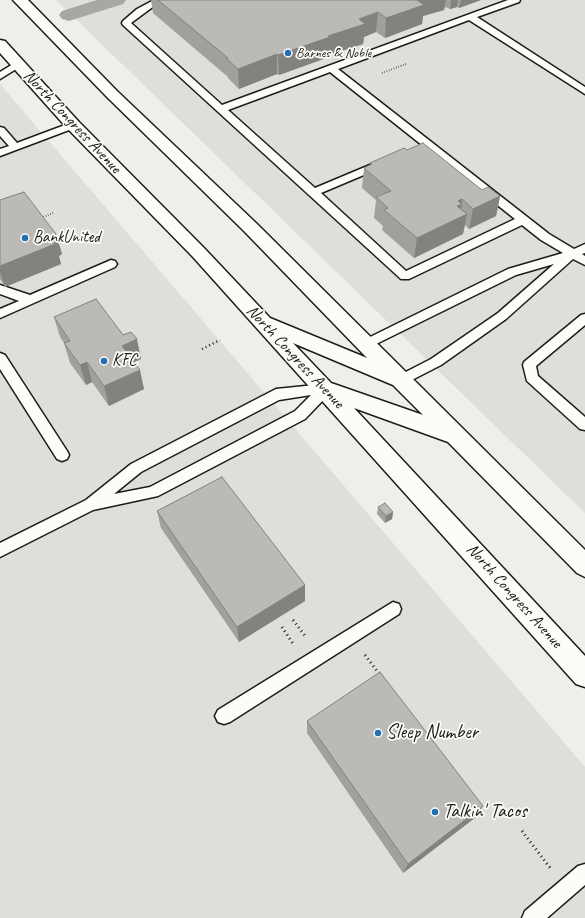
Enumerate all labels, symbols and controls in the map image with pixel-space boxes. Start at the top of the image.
place label: Barnes & Noble [296,45,371,61]
marker: Barnes & Noble [283,48,293,58]
street label: North Congress Avenue [19,66,125,178]
place label: BankUnited [33,228,100,248]
marker: BankUnited [20,233,30,243]
street label: North Congress Avenue [242,301,348,413]
place label: KFC [112,351,137,371]
marker: KFC [99,356,109,366]
street label: North Congress Avenue [462,539,566,653]
place label: Sleep Number [386,721,478,745]
marker: Sleep Number [373,728,383,738]
place label: Talkin' Tacos [443,800,527,824]
marker: Talkin' Tacos [430,807,440,817]

